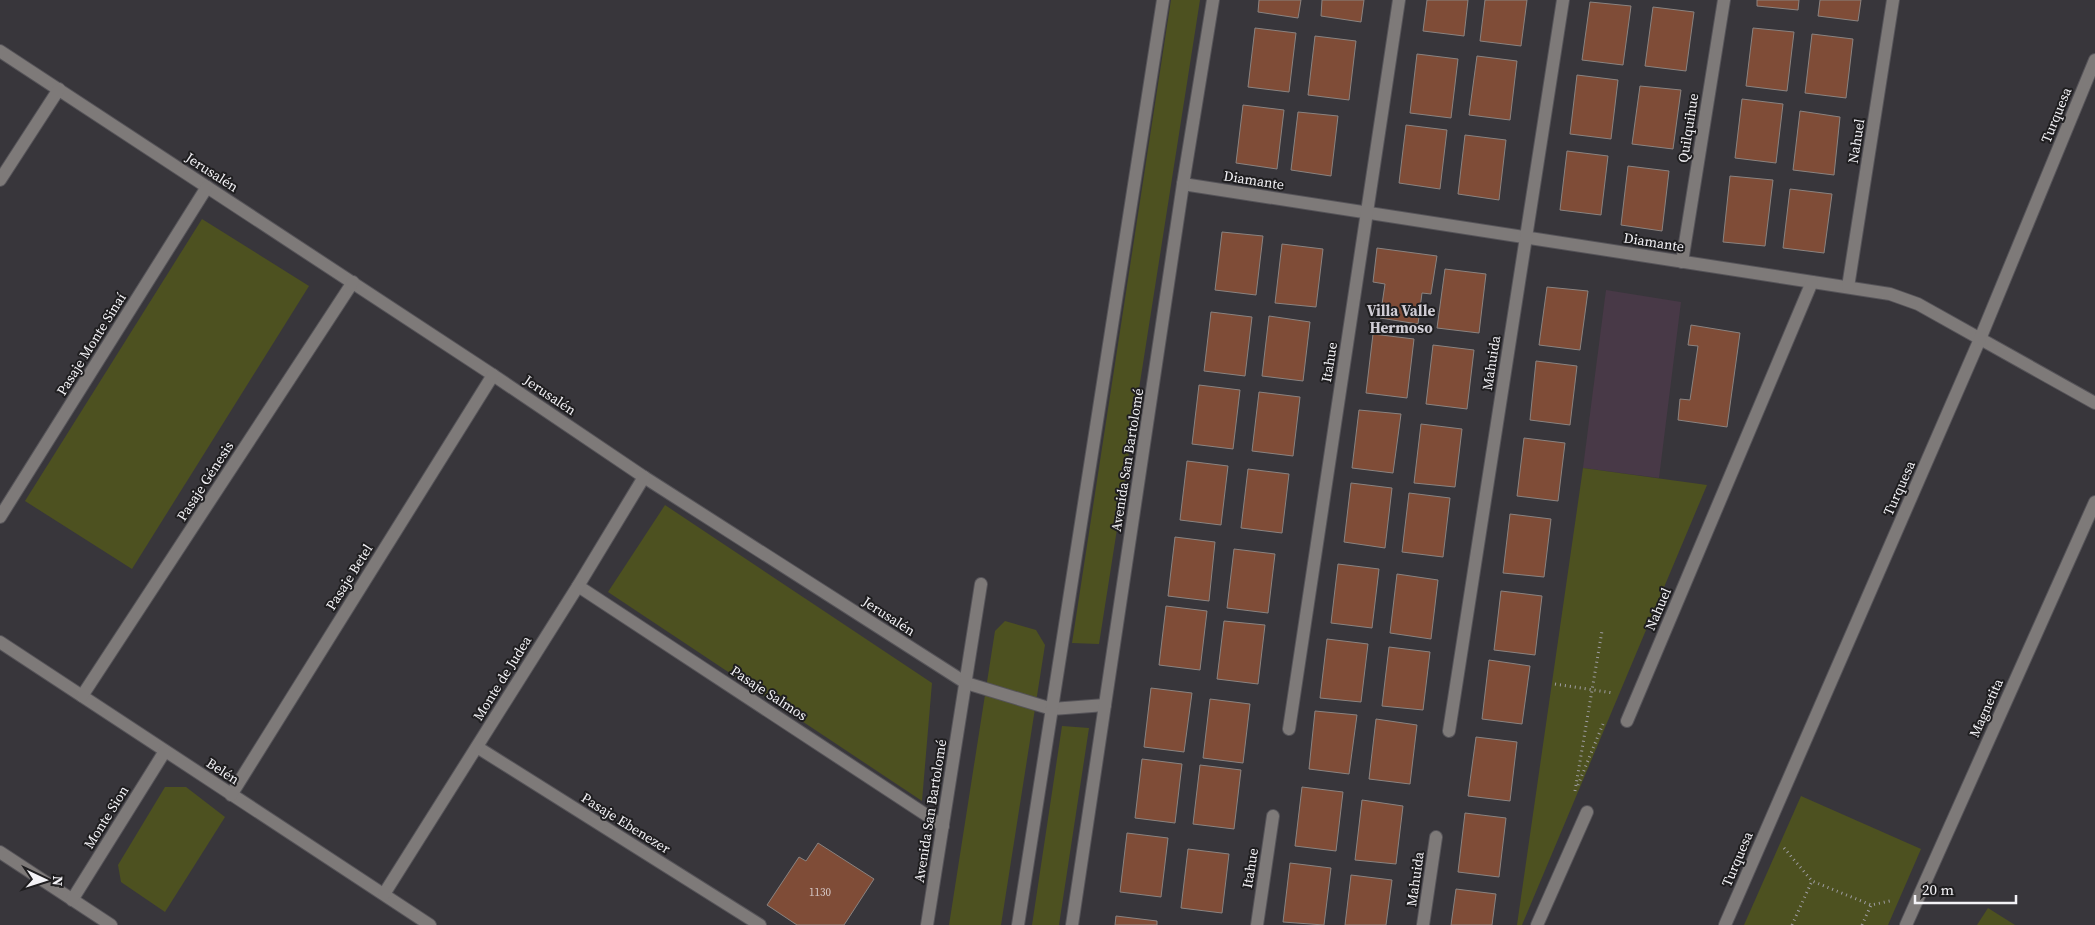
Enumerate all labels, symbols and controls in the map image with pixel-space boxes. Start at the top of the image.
street label: Turquesa [2036,83,2077,146]
street label: Quilquihue [1673,92,1703,164]
street label: Nahuel [1843,117,1869,165]
street label: Jerusalén [181,147,243,197]
street label: Diamante [1222,165,1286,195]
street label: Diamante [1622,227,1686,257]
street label: Pasaje Monte Sinaí [51,289,131,399]
district label: Villa Valle Hermoso [1367,300,1436,338]
street label: Mahuida [1477,333,1505,392]
street label: Itahue [1316,341,1342,383]
street label: Jerusalén [519,370,581,420]
street label: Avenida San Bartolomé [1106,387,1148,533]
street label: Pasaje Génesis [172,437,238,525]
street label: Turquesa [1878,457,1920,519]
street label: Pasaje Betel [321,540,377,614]
street label: Nahuel [1640,584,1676,634]
street label: Jerusalén [858,591,920,641]
street label: Monte de Judea [468,631,537,724]
street label: Pasaje Salmos [727,661,811,725]
street label: Magnetita [1964,675,2008,741]
street label: Avenida San Bartolomé [909,738,951,884]
street label: Belén [203,753,244,789]
street label: Monte Sion [79,781,134,852]
street label: Pasaje Ebenezer [578,788,674,858]
street label: Turquesa [1716,827,1758,890]
street label: Itahue [1237,847,1263,889]
street label: Mahuida [1401,849,1429,908]
north arrow [20,855,70,905]
scale bar [1915,872,2016,904]
text: N [48,875,68,887]
text: 20 m [1922,879,1954,900]
house number: 1130 [809,885,831,900]

